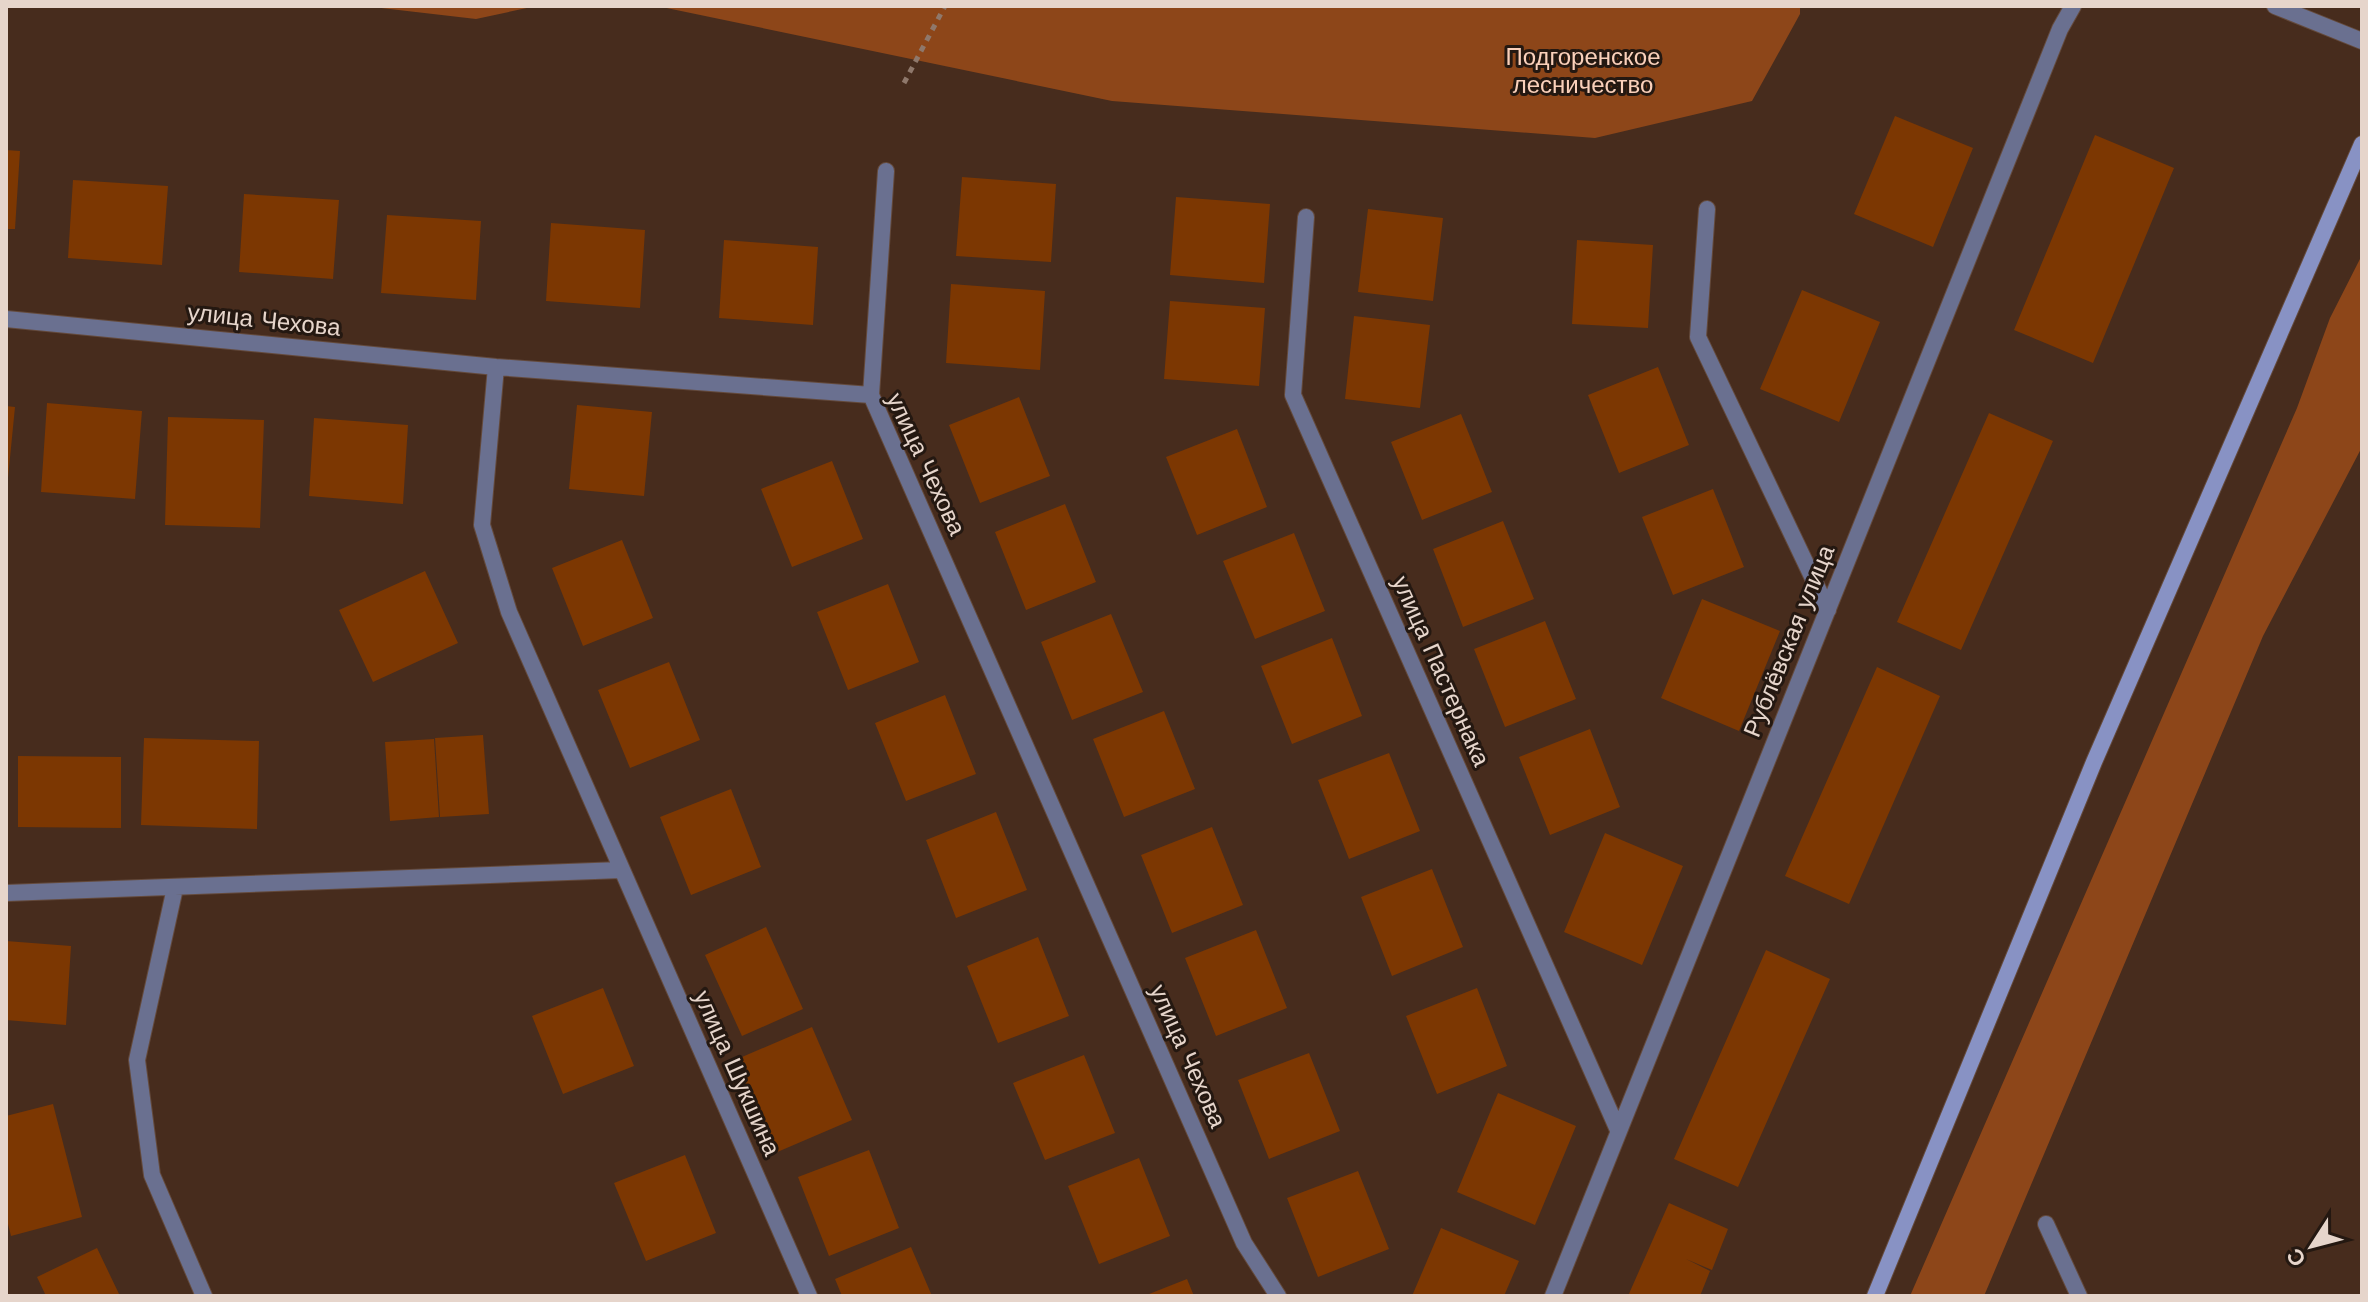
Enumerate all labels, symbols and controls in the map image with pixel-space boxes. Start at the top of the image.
park label: Подгоренское лесничество [1505,43,1661,99]
street label: улица Чехова [186,298,343,342]
street label: улица Чехова [881,388,971,540]
street label: Рублёвская улица [1738,540,1840,741]
street label: улица Пастернака [1386,572,1496,771]
street label: улица Чехова [1144,980,1232,1133]
street label: улица Шукшина [688,986,786,1161]
north arrow [2272,1206,2352,1286]
text: С [2281,1244,2311,1271]

